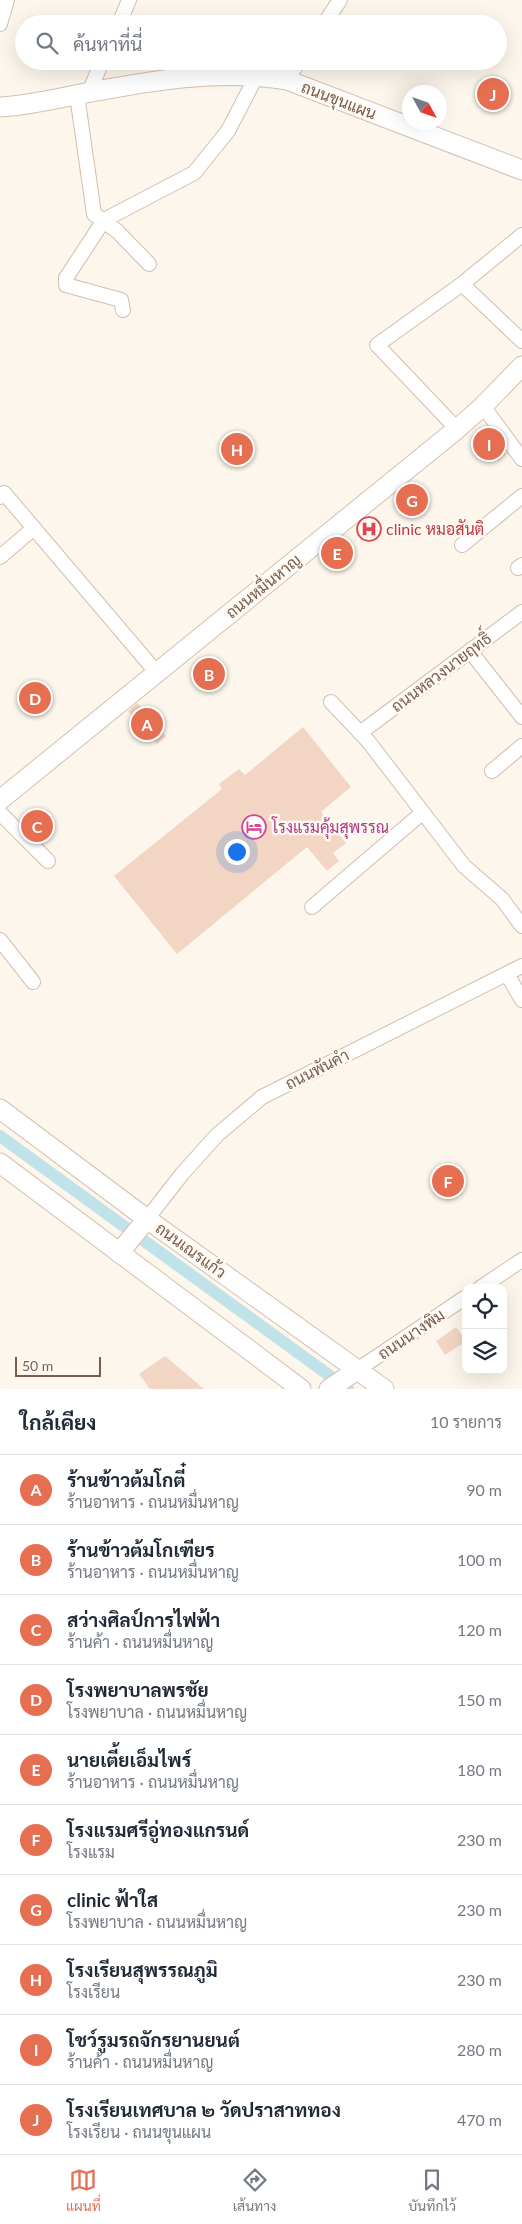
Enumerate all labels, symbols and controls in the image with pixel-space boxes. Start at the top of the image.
search box [15,15,507,70]
icon: search [33,29,61,57]
text: ค้นหาที่นี่ [73,32,142,55]
pin: J [477,75,509,113]
street label: ถนนขุนแผน [298,77,379,125]
north arrow [402,85,447,130]
pin: I [473,425,505,463]
pin: H [221,430,253,468]
pin: G [396,481,428,519]
hospital icon: clinic หมอสันติ [356,516,382,542]
place label: clinic หมอสันติ [386,519,484,538]
pin: E [321,534,353,572]
street label: ถนนหมื่นหาญ [219,546,305,622]
street label: ถนนหลวงนายฤทธิ์ [384,624,495,716]
pin: B [193,655,225,693]
pin: D [19,679,51,717]
pin: A [131,705,163,743]
pin: C [21,807,53,845]
hotel icon: โรงแรมคุ้มสุพรรณ [241,814,267,840]
place label: โรงแรมคุ้มสุพรรณ [271,816,389,839]
your location [224,839,250,865]
street label: ถนนพันคำ [282,1044,352,1093]
pin: F [432,1162,464,1200]
street label: ถนนเณรแก้ว [152,1218,230,1281]
map controls [462,1284,507,1374]
button: locate [462,1284,507,1329]
street label: ถนนนางพิม [374,1304,448,1363]
button: layers [462,1329,507,1374]
scale bar [15,1354,101,1377]
text: 50 m [22,1357,53,1374]
text: ใกล้เคียง [20,1409,96,1434]
text: 10 รายการ [430,1412,502,1431]
text: ร้านข้าวต้มโกตี๋ [67,1468,185,1491]
text: A [30,1480,42,1499]
text: 90 m [466,1480,502,1499]
text: ร้านอาหาร · ถนนหมื่นหาญ [67,1492,239,1511]
text: ร้านข้าวต้มโกเฑียร [67,1538,215,1561]
text: B [31,1550,41,1569]
text: 100 m [457,1550,502,1569]
text: ร้านอาหาร · ถนนหมื่นหาญ [67,1562,239,1581]
text: สว่างศิลป์การไฟฟ้า [67,1608,220,1631]
text: C [31,1620,41,1639]
text: 120 m [457,1620,502,1639]
text: ร้านค้า · ถนนหมื่นหาญ [67,1632,214,1651]
text: โรงพยาบาลพรชัย [67,1678,209,1701]
text: D [30,1690,42,1709]
text: 150 m [457,1690,502,1709]
text: โรงพยาบาล · ถนนหมื่นหาญ [67,1702,247,1721]
text: นายเตี้ยเอ็มไพร์ [67,1748,191,1771]
text: E [31,1760,41,1779]
text: 180 m [457,1760,502,1779]
text: ร้านอาหาร · ถนนหมื่นหาญ [67,1772,239,1791]
text: โรงแรมศรีอู่ทองแกรนด์ [67,1818,249,1841]
text: F [31,1830,41,1849]
text: 230 m [457,1830,502,1849]
text: โรงแรม [67,1842,115,1861]
text: clinic ฟ้าใส [67,1888,158,1911]
text: G [30,1900,42,1919]
text: 230 m [457,1900,502,1919]
text: โรงพยาบาล · ถนนหมื่นหาญ [67,1912,247,1931]
text: โรงเรียนสุพรรณภูมิ [67,1958,218,1981]
text: H [30,1970,42,1989]
text: 230 m [457,1970,502,1989]
text: โรงเรียน [67,1982,120,2001]
text: โชว์รูมรถจักรยานยนต์ [67,2028,240,2051]
text: I [34,2040,38,2059]
text: 280 m [457,2040,502,2059]
text: ร้านค้า · ถนนหมื่นหาญ [67,2052,214,2071]
text: โรงเรียนเทศบาล ๒ วัดปราสาททอง [67,2098,341,2121]
text: J [33,2110,39,2129]
text: 470 m [457,2110,502,2129]
text: โรงเรียน · ถนนขุนแผน [67,2122,211,2141]
tab: แผนที่ [66,2166,101,2214]
tab: เส้นทาง [233,2166,276,2214]
tab: บันทึกไว้ [408,2166,456,2214]

